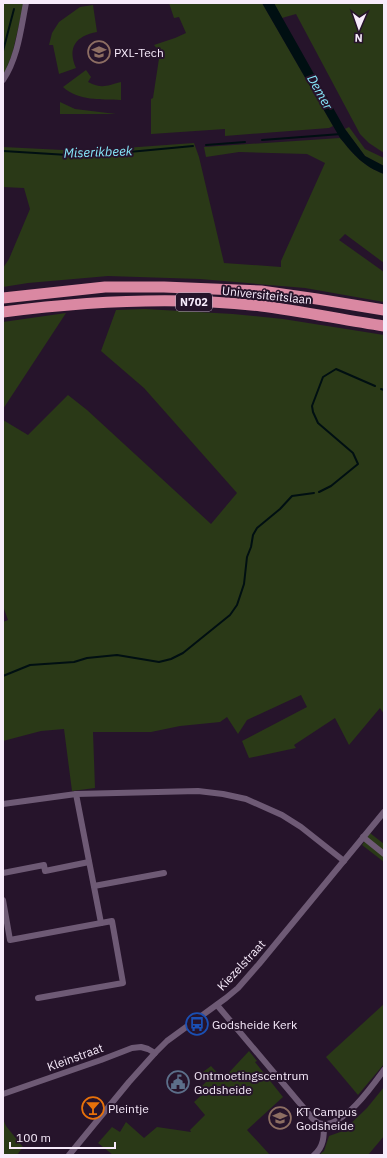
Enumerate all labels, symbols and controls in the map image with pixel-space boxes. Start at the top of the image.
north arrow [339,8,379,48]
text: N [354,31,363,45]
school or university icon: PXL-Tech [86,39,112,65]
place label: PXL-Tech [114,45,164,60]
water label: Demer [303,71,337,114]
water label: Miserikbeek [63,142,133,162]
street label: Universiteitslaan [221,283,313,307]
road number: N702 [176,293,212,311]
street label: Kiezelstraat [214,937,268,993]
bus stop icon: Godsheide Kerk [184,1011,210,1037]
place label: Godsheide Kerk [212,1017,298,1032]
street label: Kleinstraat [45,1040,105,1074]
place label: Ontmoetingscentrum Godsheide [194,1068,309,1097]
public building icon: Ontmoetingscentrum Godsheide [165,1069,191,1095]
bar icon: Pleintje [80,1095,106,1121]
place label: Pleintje [108,1101,149,1116]
place label: KT Campus Godsheide [296,1104,357,1133]
school or university icon: KT Campus Godsheide [267,1105,293,1131]
scale bar [10,1124,115,1150]
text: 100 m [16,1130,51,1145]

